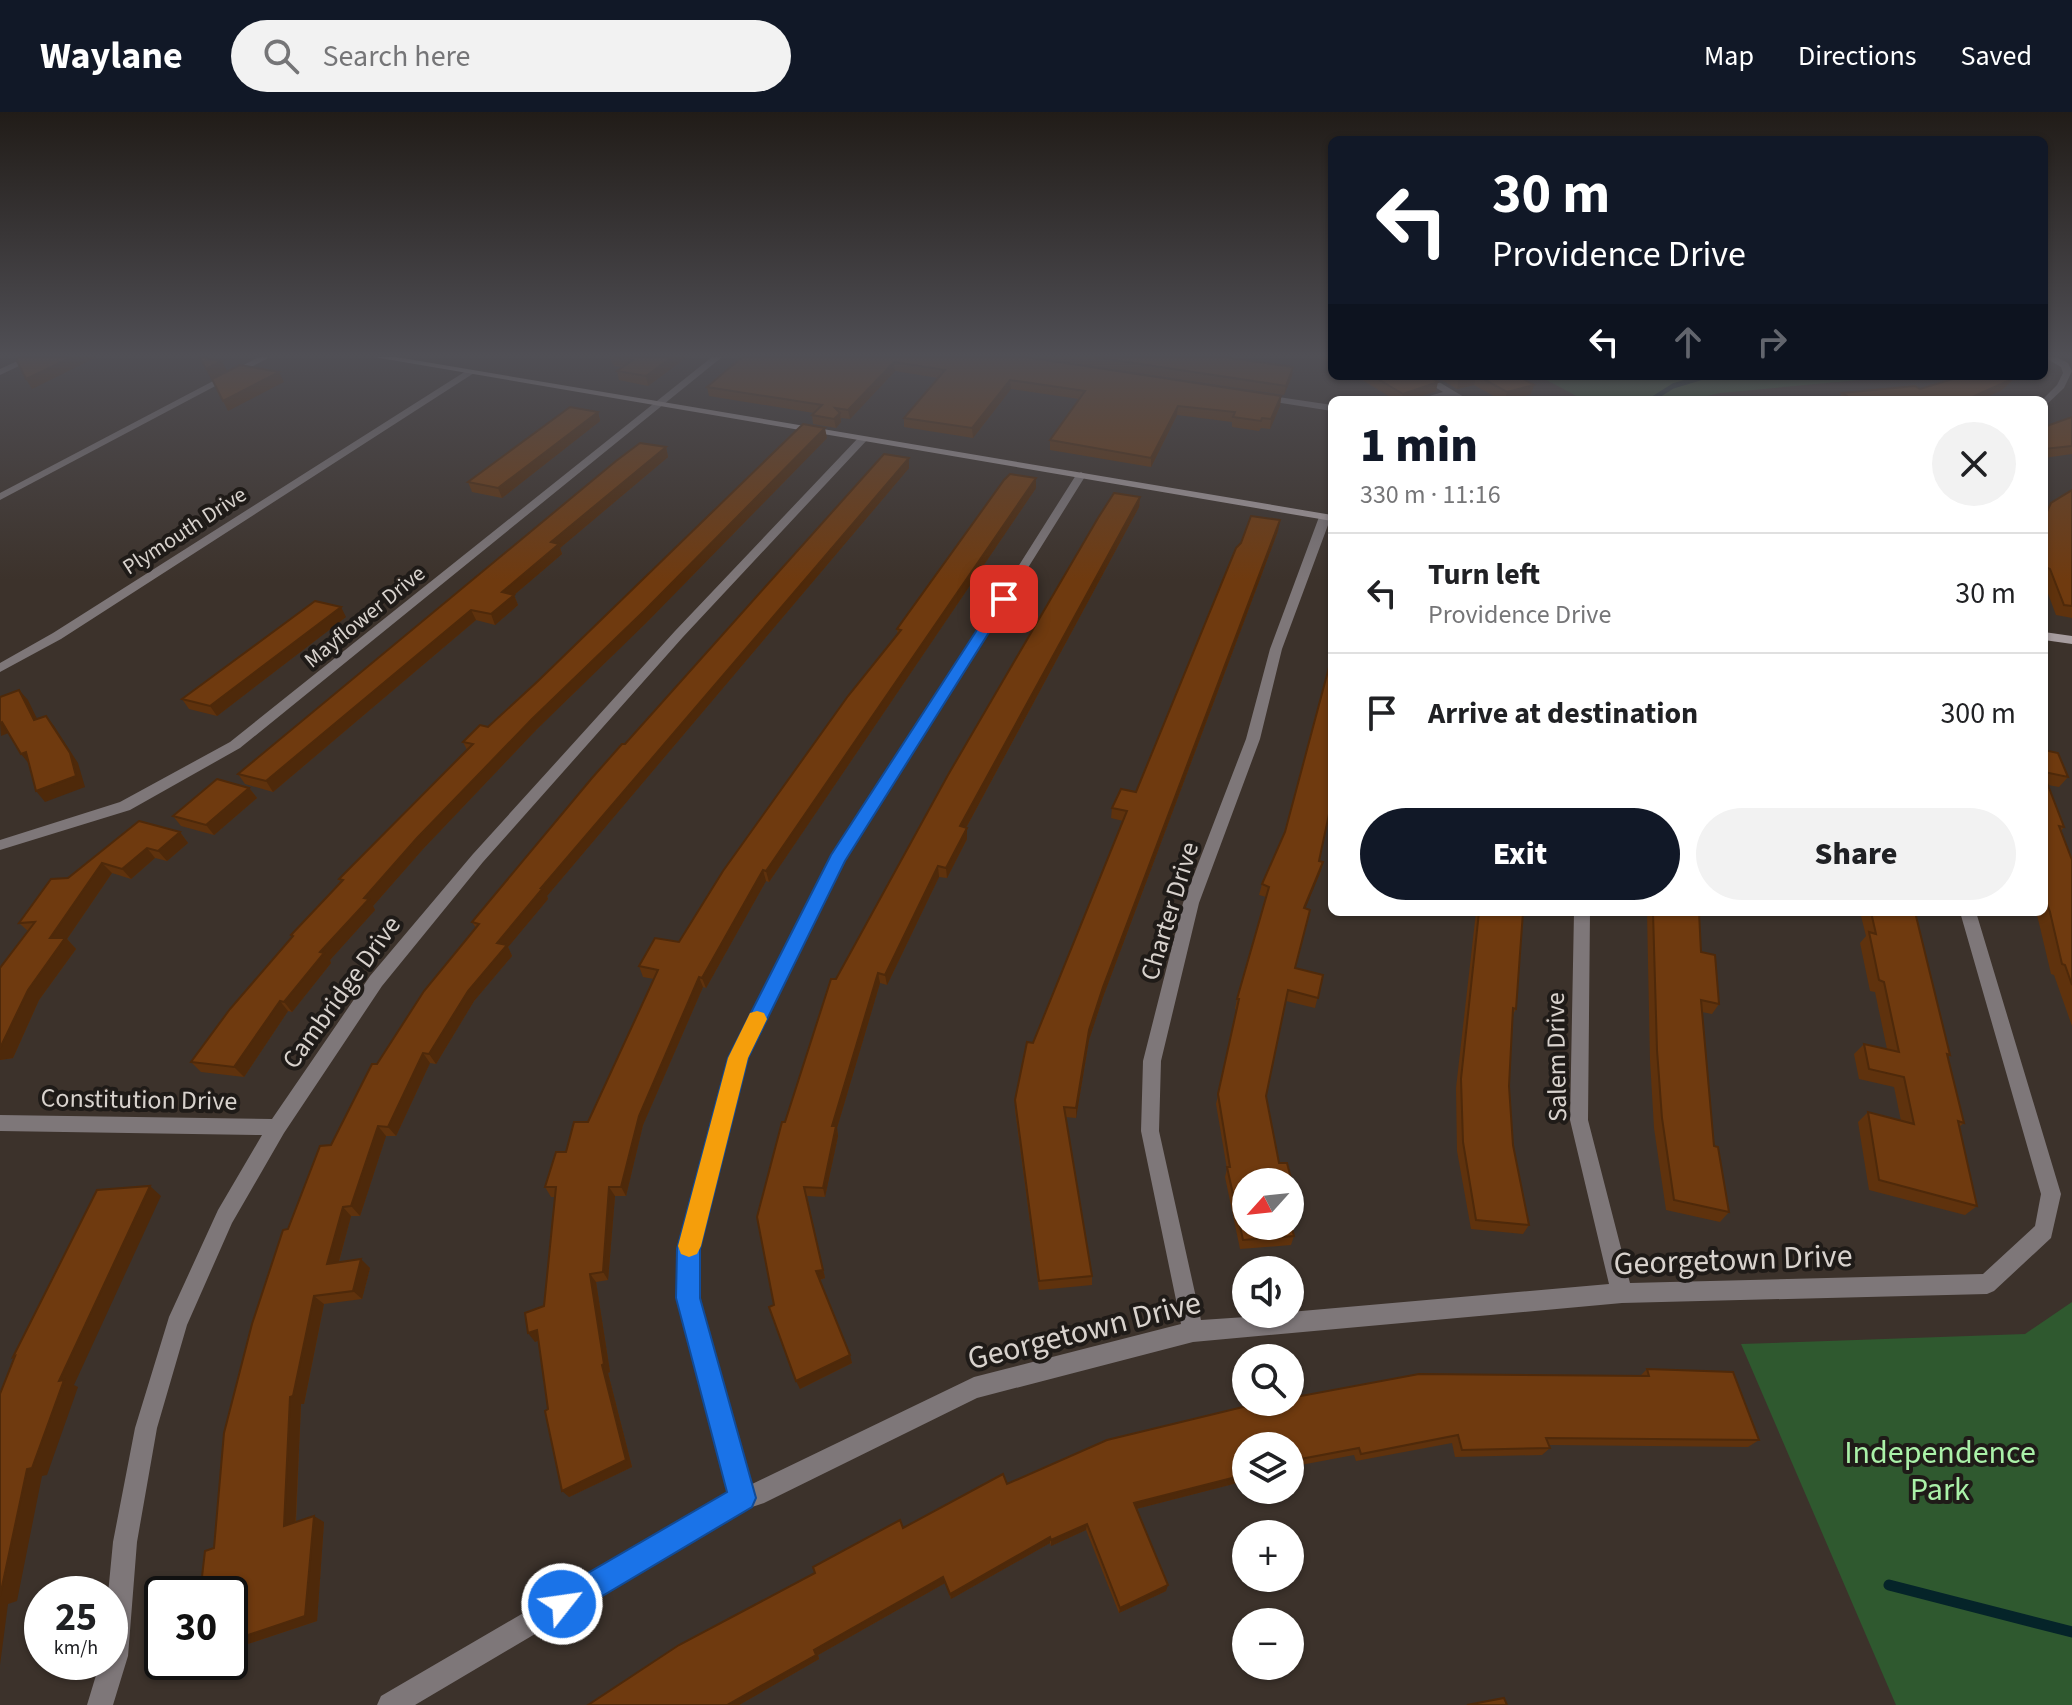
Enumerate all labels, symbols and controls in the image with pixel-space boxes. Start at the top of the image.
search box [231,20,791,92]
text: Waylane [40,29,183,83]
icon: search [259,34,303,78]
text: Search here [323,35,471,78]
text: Map [1704,36,1754,76]
text: Directions [1798,36,1917,76]
text: Saved [1961,36,2032,76]
text: 30 m [1492,155,1610,234]
icon: left [1360,168,1464,272]
text: Providence Drive [1492,229,1746,280]
icon: left [1582,320,1626,364]
icon: ahead [1666,320,1710,364]
icon: right [1750,320,1794,364]
text: 1 min [1360,412,1478,480]
button: close [1932,422,2016,506]
text: 330 m · 11:16 [1360,476,1501,513]
street label: Plymouth Drive [116,479,253,583]
text: Turn left [1428,553,1540,596]
street label: Mayflower Drive [297,558,432,676]
pin [970,565,1038,633]
icon: left [1360,571,1404,615]
text: 30 m [1955,572,2016,615]
icon: arrive [982,577,1026,621]
text: Providence Drive [1428,596,1611,633]
icon: arrive [1360,691,1404,735]
text: Arrive at destination [1428,692,1698,735]
text: 300 m [1940,692,2016,735]
button: Exit [1360,808,1680,900]
button: Share [1696,808,2016,900]
street label: Charter Drive [1131,837,1208,985]
street label: Cambridge Drive [273,908,410,1076]
street label: Salem Drive [1537,992,1576,1122]
street label: Constitution Drive [40,1079,238,1120]
north arrow [1232,1168,1304,1240]
map controls [1232,1168,1304,1680]
street label: Georgetown Drive [1613,1233,1853,1287]
button: sound [1232,1256,1304,1328]
street label: Georgetown Drive [963,1280,1206,1382]
button: search [1232,1344,1304,1416]
park label: Independence Park [1844,1430,2036,1513]
button: layers [1232,1432,1304,1504]
button: + [1232,1520,1304,1592]
position arrow [520,1562,604,1646]
speed limit sign: 30 [144,1576,248,1680]
text: 25 [55,1589,97,1646]
button: − [1232,1608,1304,1680]
text: km/h [54,1634,98,1662]

